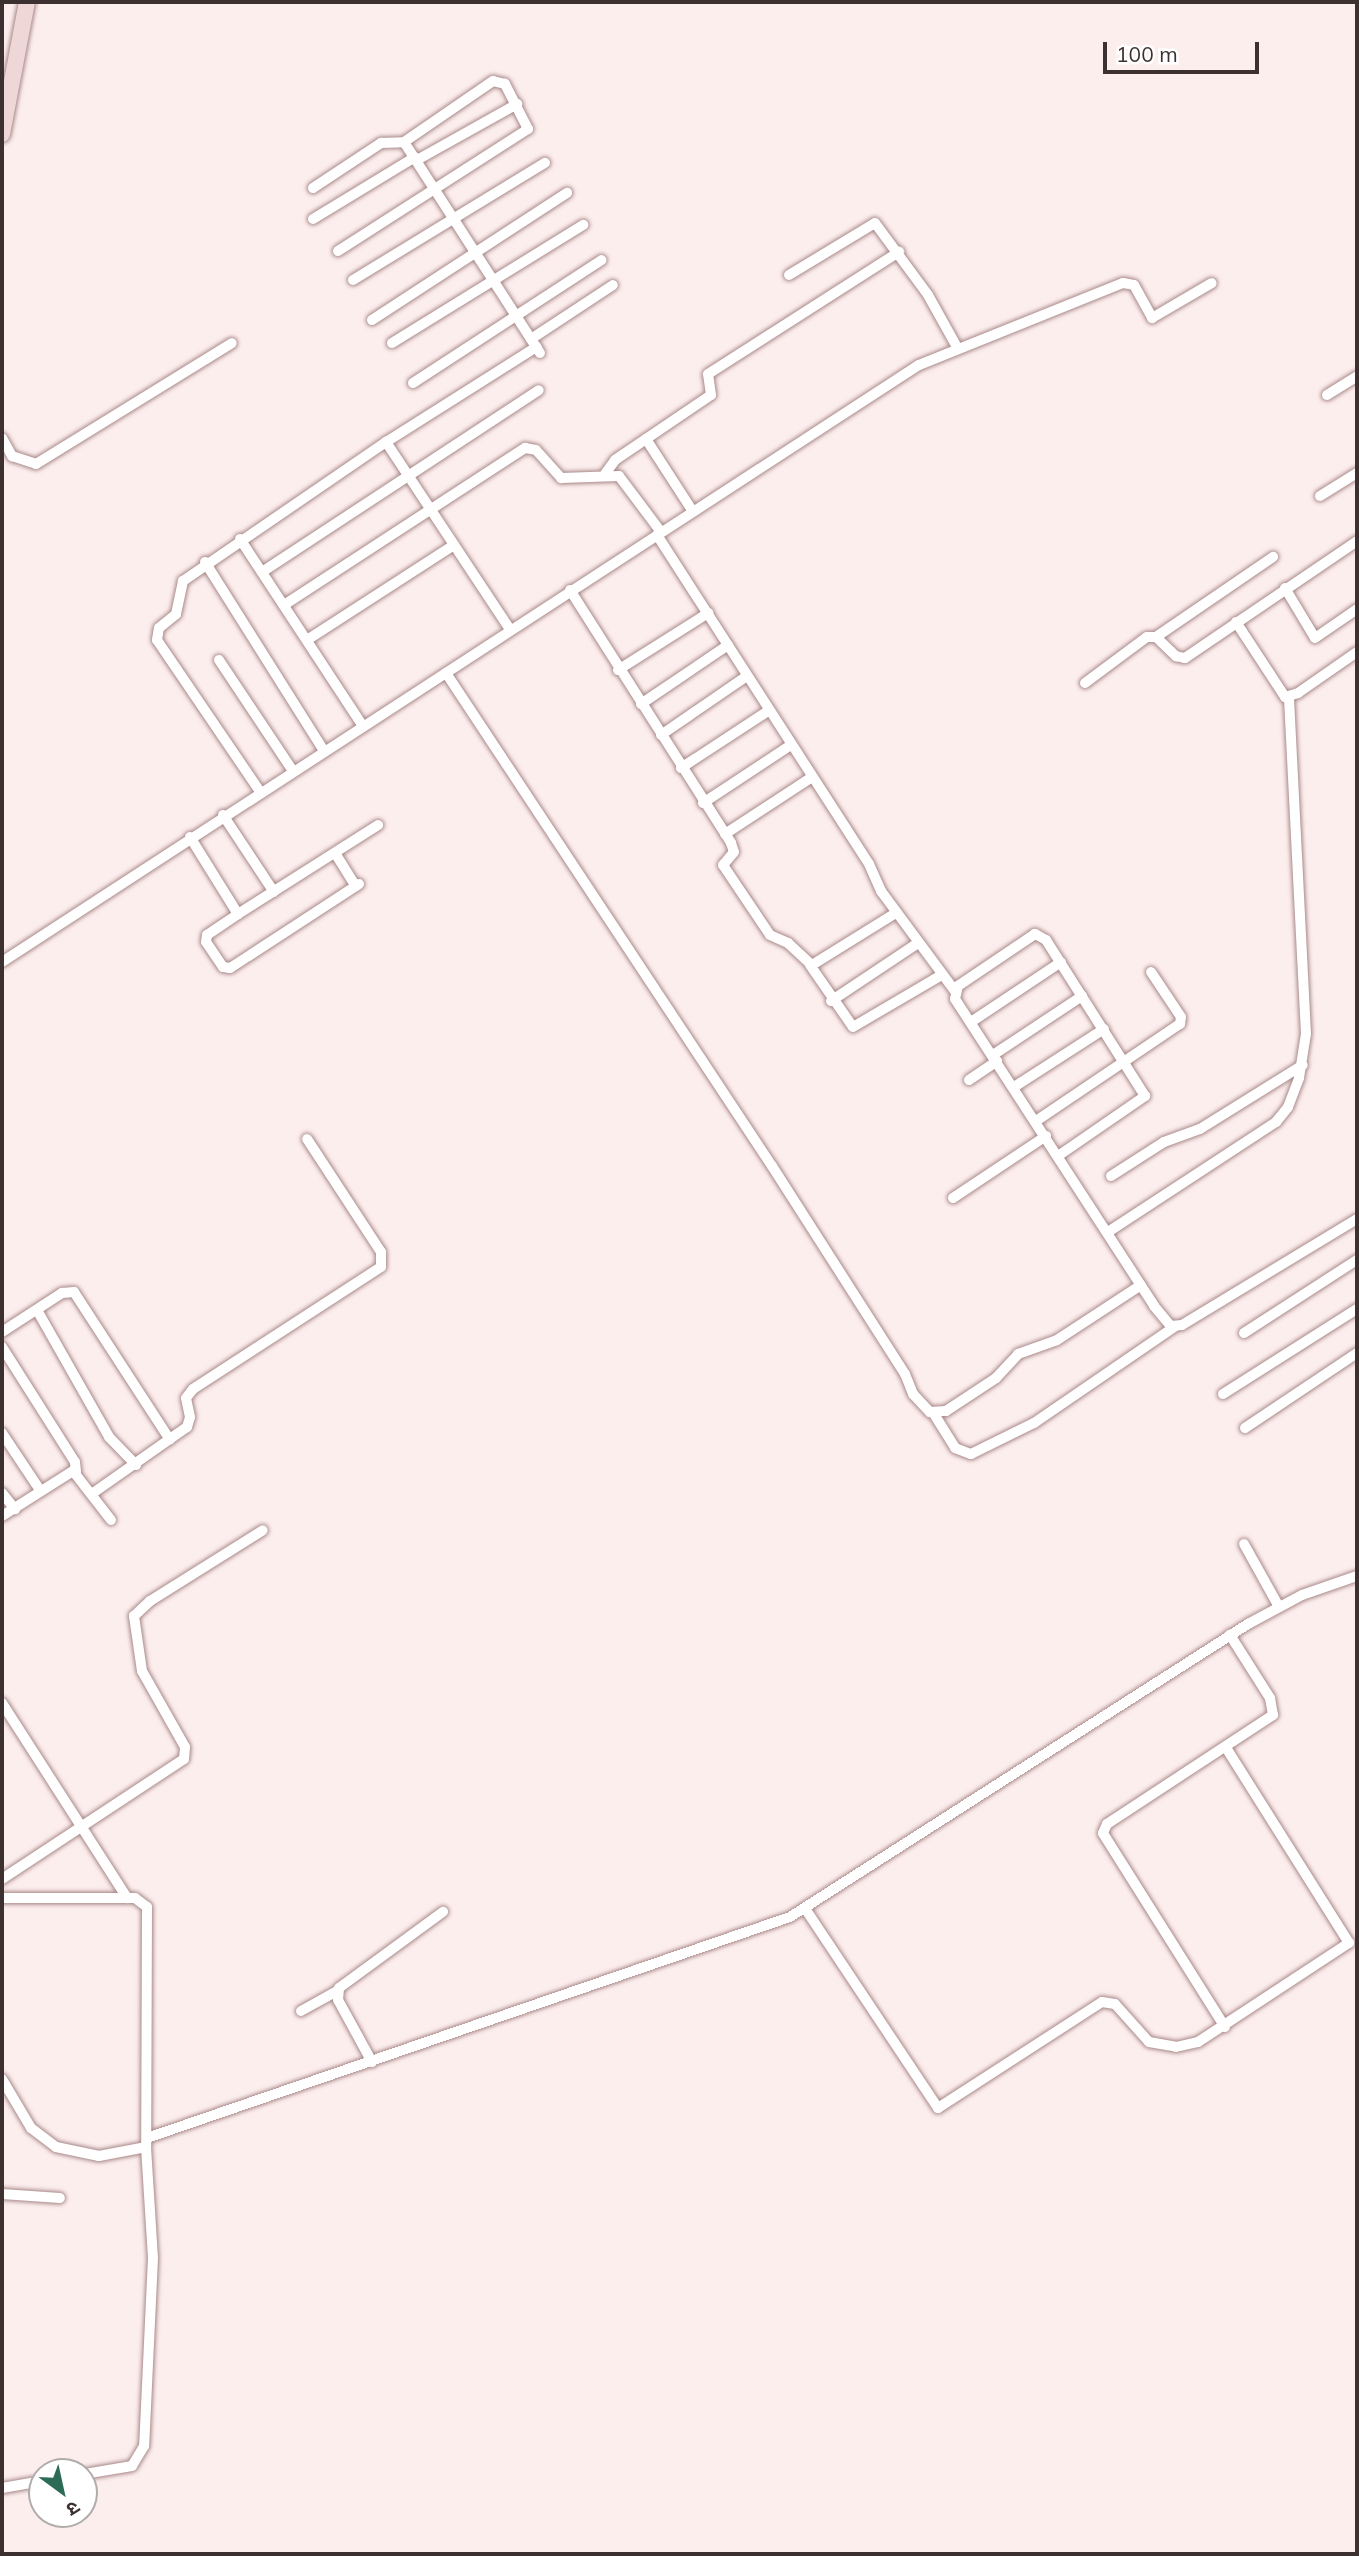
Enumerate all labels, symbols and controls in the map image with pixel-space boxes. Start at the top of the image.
scale bar [1107,28,1263,72]
text: 100 m [1116,41,1178,67]
north arrow [28,2458,98,2528]
text: उ [62,2496,85,2522]

